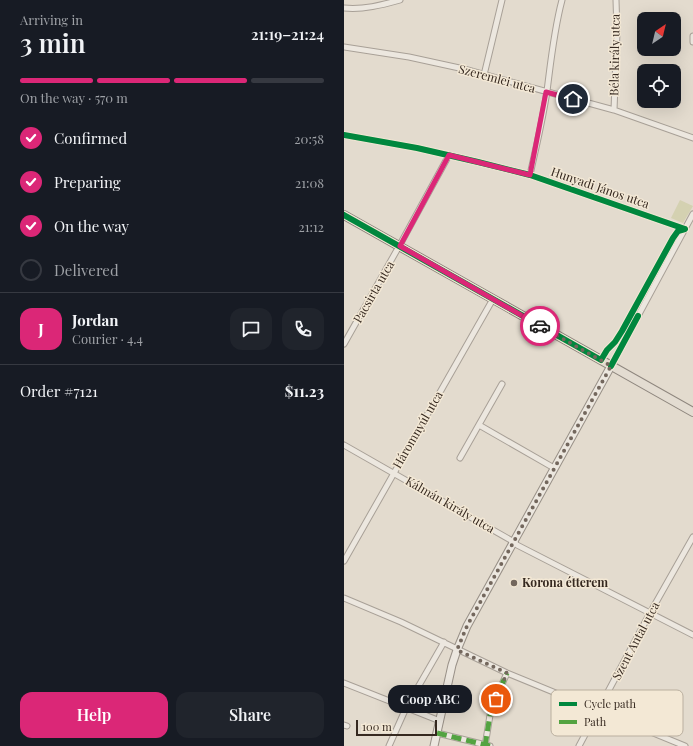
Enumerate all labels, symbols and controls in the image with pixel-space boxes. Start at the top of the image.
text: Arriving in [20,11,83,28]
north arrow [637,12,681,56]
map controls [637,12,681,108]
street label: Béla király utca [605,14,623,96]
text: 21:19–21:24 [251,24,324,44]
text: 3 min [20,25,86,60]
street label: Szeremlei utca [457,60,538,96]
button: locate [637,64,681,108]
pin [556,82,590,116]
icon: home [562,88,584,110]
text: On the way · 570 m [20,89,128,106]
icon: check [20,127,42,149]
text: Confirmed [54,128,127,148]
text: 20:58 [294,130,324,147]
street label: Hunyadi János utca [549,163,652,211]
icon: check [20,171,42,193]
text: Preparing [54,172,121,192]
text: 21:08 [295,174,324,191]
icon: check [20,215,42,237]
text: On the way [54,216,129,236]
text: 21:12 [298,218,324,235]
street label: Pacsirta utca [349,258,397,325]
text: Delivered [54,260,119,280]
courier [520,306,560,346]
button: chat [230,308,272,350]
button: phone [282,308,324,350]
text: Jordan [72,310,118,330]
icon: car [529,315,551,337]
text: J [38,319,44,339]
text: Courier · 4.4 [72,330,143,347]
text: Order #7121 [20,381,98,401]
text: $11.23 [285,381,324,401]
street label: Háromnyúl utca [388,388,446,471]
street label: Kálmán király utca [403,472,498,536]
place label: Korona étterem [522,574,608,590]
marker: Korona étterem [509,578,519,588]
street label: Szent Antal utca [608,599,662,682]
pin [479,682,513,716]
callout: Coop ABC [388,685,472,713]
icon: bag [485,688,507,710]
text: Coop ABC [400,690,460,707]
legend [551,690,683,736]
button: Help [20,692,168,738]
button: Share [176,692,324,738]
text: Cycle path [584,696,636,711]
text: Path [584,714,607,729]
scale bar [356,718,437,737]
text: 100 m [362,719,392,734]

